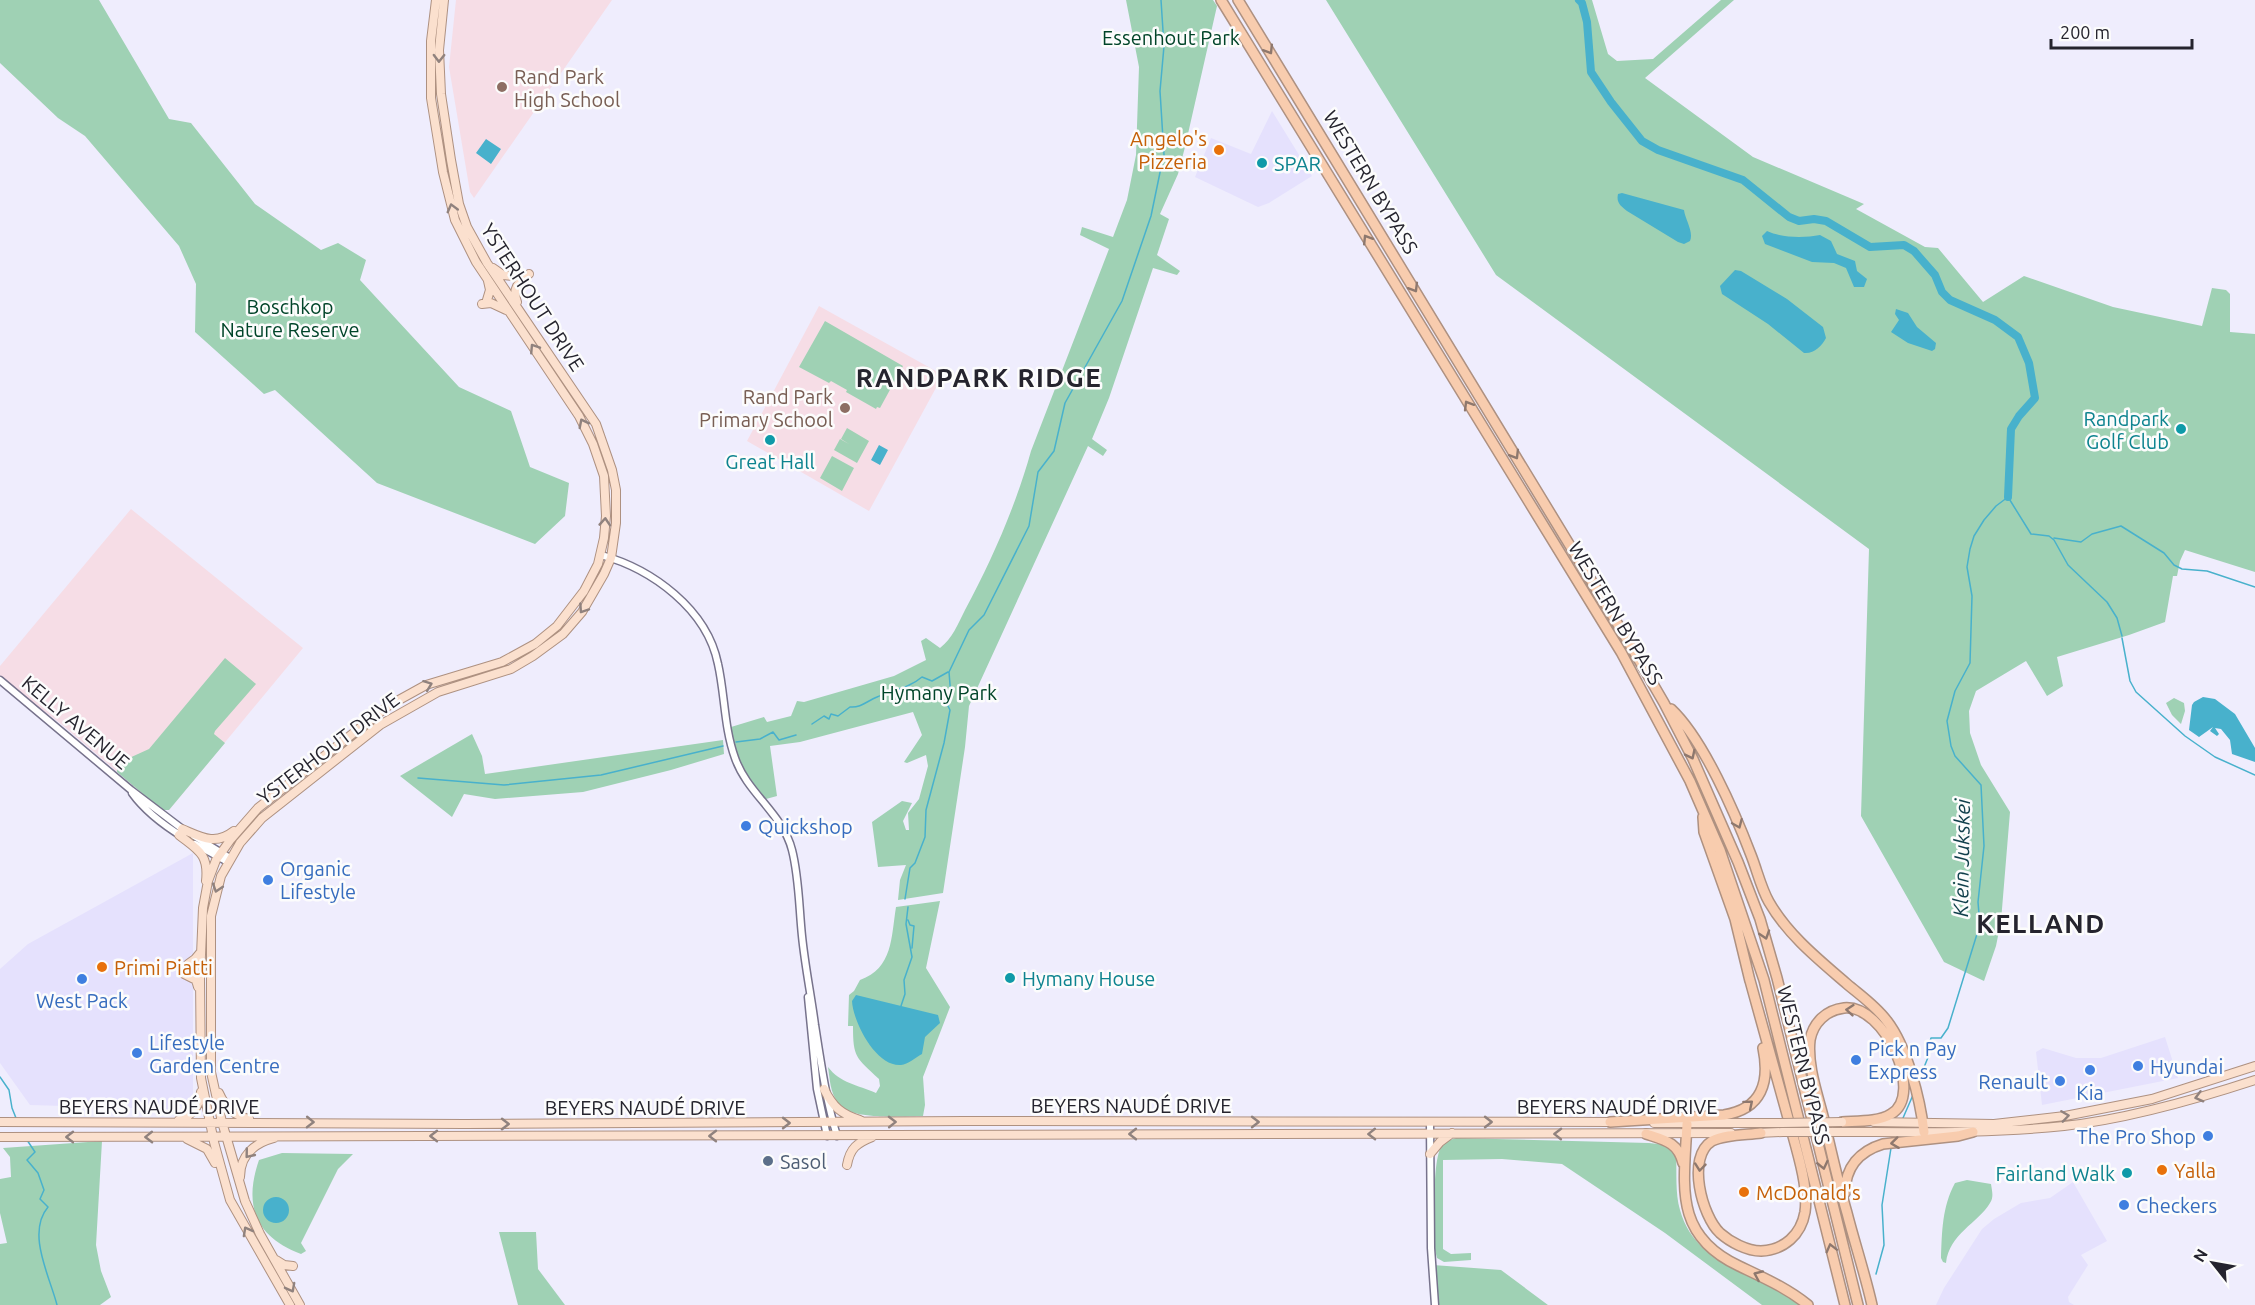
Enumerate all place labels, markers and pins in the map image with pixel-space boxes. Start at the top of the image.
place label: Rand Park High School [514,65,620,111]
marker: Rand Park High School [495,80,509,94]
place label: Angelo's Pizzeria [1130,127,1207,173]
marker: Angelo's Pizzeria [1212,143,1226,157]
place label: SPAR [1274,152,1321,175]
marker: SPAR [1255,156,1269,170]
place label: Rand Park Primary School [699,385,833,431]
marker: Rand Park Primary School [838,401,852,415]
place label: Randpark Golf Club [2084,407,2169,453]
marker: Randpark Golf Club [2174,422,2188,436]
marker: Great Hall [763,433,777,447]
place label: Great Hall [725,450,815,473]
place label: Quickshop [758,815,853,838]
marker: Quickshop [739,819,753,833]
place label: Organic Lifestyle [280,857,356,903]
marker: Organic Lifestyle [261,873,275,887]
place label: Primi Piatti [114,956,213,979]
marker: Primi Piatti [95,960,109,974]
place label: Hymany House [1022,967,1155,990]
marker: Hymany House [1003,971,1017,985]
marker: West Pack [75,972,89,986]
place label: West Pack [36,989,128,1012]
place label: Lifestyle Garden Centre [149,1031,280,1077]
place label: Pick n Pay Express [1868,1037,1957,1083]
marker: Lifestyle Garden Centre [130,1046,144,1060]
marker: Pick n Pay Express [1849,1053,1863,1067]
place label: Hyundai [2150,1055,2223,1078]
marker: Hyundai [2131,1059,2145,1073]
marker: Kia [2083,1063,2097,1077]
place label: Renault [1978,1070,2048,1093]
marker: Renault [2053,1074,2067,1088]
place label: Kia [2076,1081,2104,1104]
place label: The Pro Shop [2077,1125,2196,1148]
marker: The Pro Shop [2201,1129,2215,1143]
place label: Sasol [780,1150,826,1173]
marker: Sasol [761,1154,775,1168]
place label: Yalla [2174,1159,2216,1182]
place label: Fairland Walk [1996,1162,2115,1185]
marker: Yalla [2155,1163,2169,1177]
marker: Fairland Walk [2120,1166,2134,1180]
place label: McDonald's [1756,1181,1861,1204]
marker: McDonald's [1737,1185,1751,1199]
place label: Checkers [2136,1194,2217,1217]
marker: Checkers [2117,1198,2131,1212]

